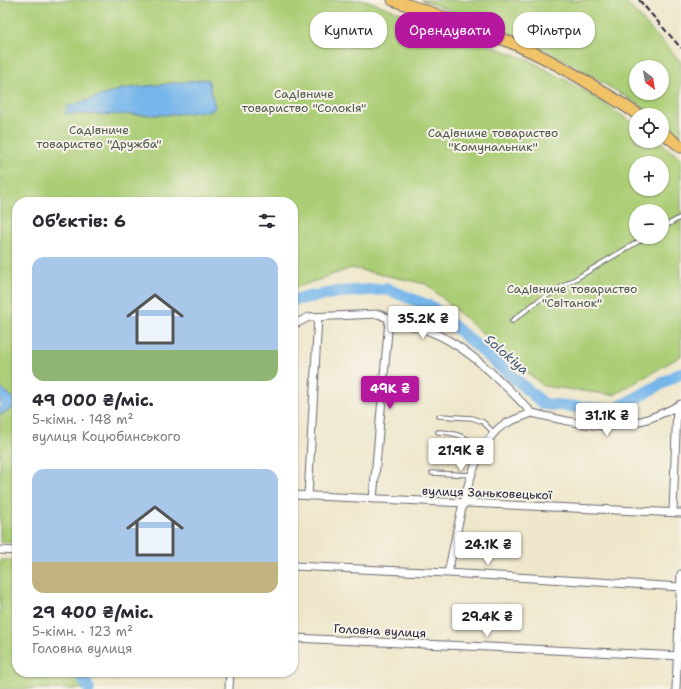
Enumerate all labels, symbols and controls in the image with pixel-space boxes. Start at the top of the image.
chip: Купити [310,12,387,48]
chip: Орендувати [395,12,505,48]
chip: Фільтри [513,12,595,48]
north arrow [629,60,669,100]
map controls [629,60,669,244]
park label: Садівниче товариство "Солокія" [242,86,366,116]
button: locate [629,108,669,148]
park label: Садівниче товариство "Дружба" [36,122,162,152]
park label: Садівниче товариство "Комунальник" [428,125,558,155]
button: + [629,156,669,196]
button: − [629,204,669,244]
text: Об’єктів: 6 [32,210,126,232]
icon: filters [256,210,278,232]
park label: Садівниче товариство "Світанок" [507,281,637,311]
icon: home [119,283,191,355]
pin: 35.2K ₴ [386,306,460,340]
text: 35.2K ₴ [397,310,449,327]
water label: Solokiya [481,331,532,378]
pin: 49K ₴ [362,376,418,410]
text: 49K ₴ [370,380,410,397]
text: 49 000 ₴/міс. [32,389,154,411]
pin: 31.1K ₴ [570,403,644,437]
text: 31.1K ₴ [585,407,629,424]
text: 5-кімн. · 148 m² [32,411,133,428]
text: вулиця Коцюбинського [32,428,181,445]
pin: 21.9K ₴ [424,438,498,472]
text: 21.9K ₴ [437,442,485,459]
street label: вулиця Заньковецької [422,483,553,503]
icon: home [119,495,191,567]
pin: 24.1K ₴ [451,532,525,566]
text: 24.1K ₴ [464,536,512,553]
text: 29 400 ₴/міс. [32,601,154,623]
pin: 29.4K ₴ [450,604,524,638]
text: 29.4K ₴ [461,608,513,625]
street label: Головна вулиця [333,621,427,641]
text: 5-кімн. · 123 m² [32,623,133,640]
text: Головна вулиця [32,640,132,657]

